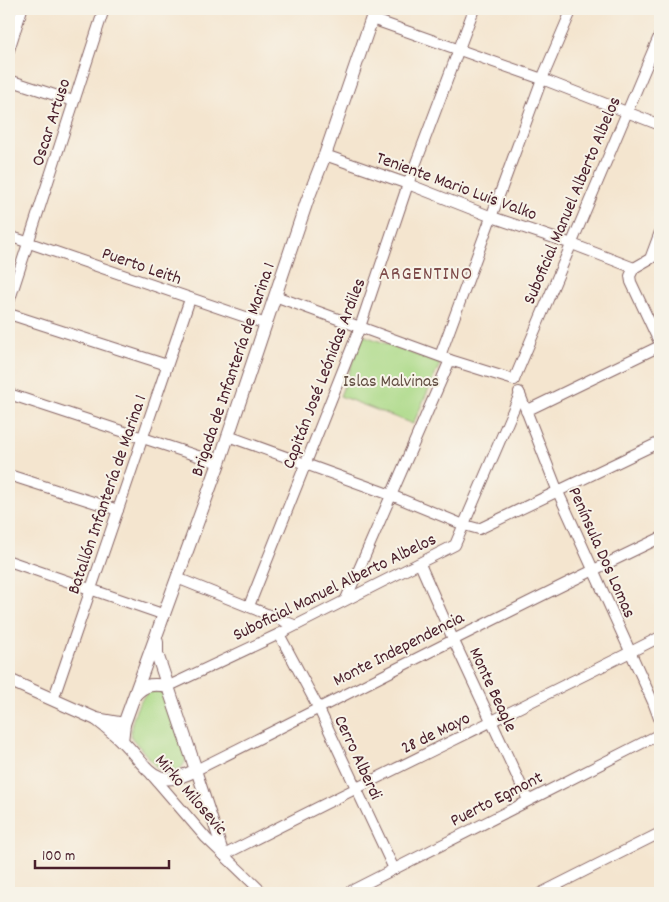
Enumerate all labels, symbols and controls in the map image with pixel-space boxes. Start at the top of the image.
street label: Oscar Artuso [26,76,78,170]
street label: Suboficial Manuel Alberto Albelos [518,93,628,309]
street label: Teniente Mario Luis Valko [372,147,540,228]
street label: Puerto Leith [98,242,184,293]
street label: Brigada de Infantería de Marina 1 [186,260,283,480]
district label: ARGENTINO [379,261,473,289]
street label: Capitán José Leónidas Ardiles [277,275,373,473]
park label: Islas Malvinas [343,370,439,395]
street label: Batallón Infantería de Marina 1 [62,392,154,598]
street label: Península Dos Lomas [561,484,641,622]
street label: Suboficial Manuel Alberto Albelos [229,528,441,648]
street label: Monte Independencia [329,606,469,694]
street label: Monte Beagle [461,644,522,736]
street label: 28 de Mayo [397,707,475,762]
street label: Cerro Alberdi [326,712,387,804]
street label: Mirko Milosevic [148,750,232,841]
street label: Puerto Egmont [447,766,548,834]
scale bar [35,837,169,869]
text: 100 m [42,846,75,868]

